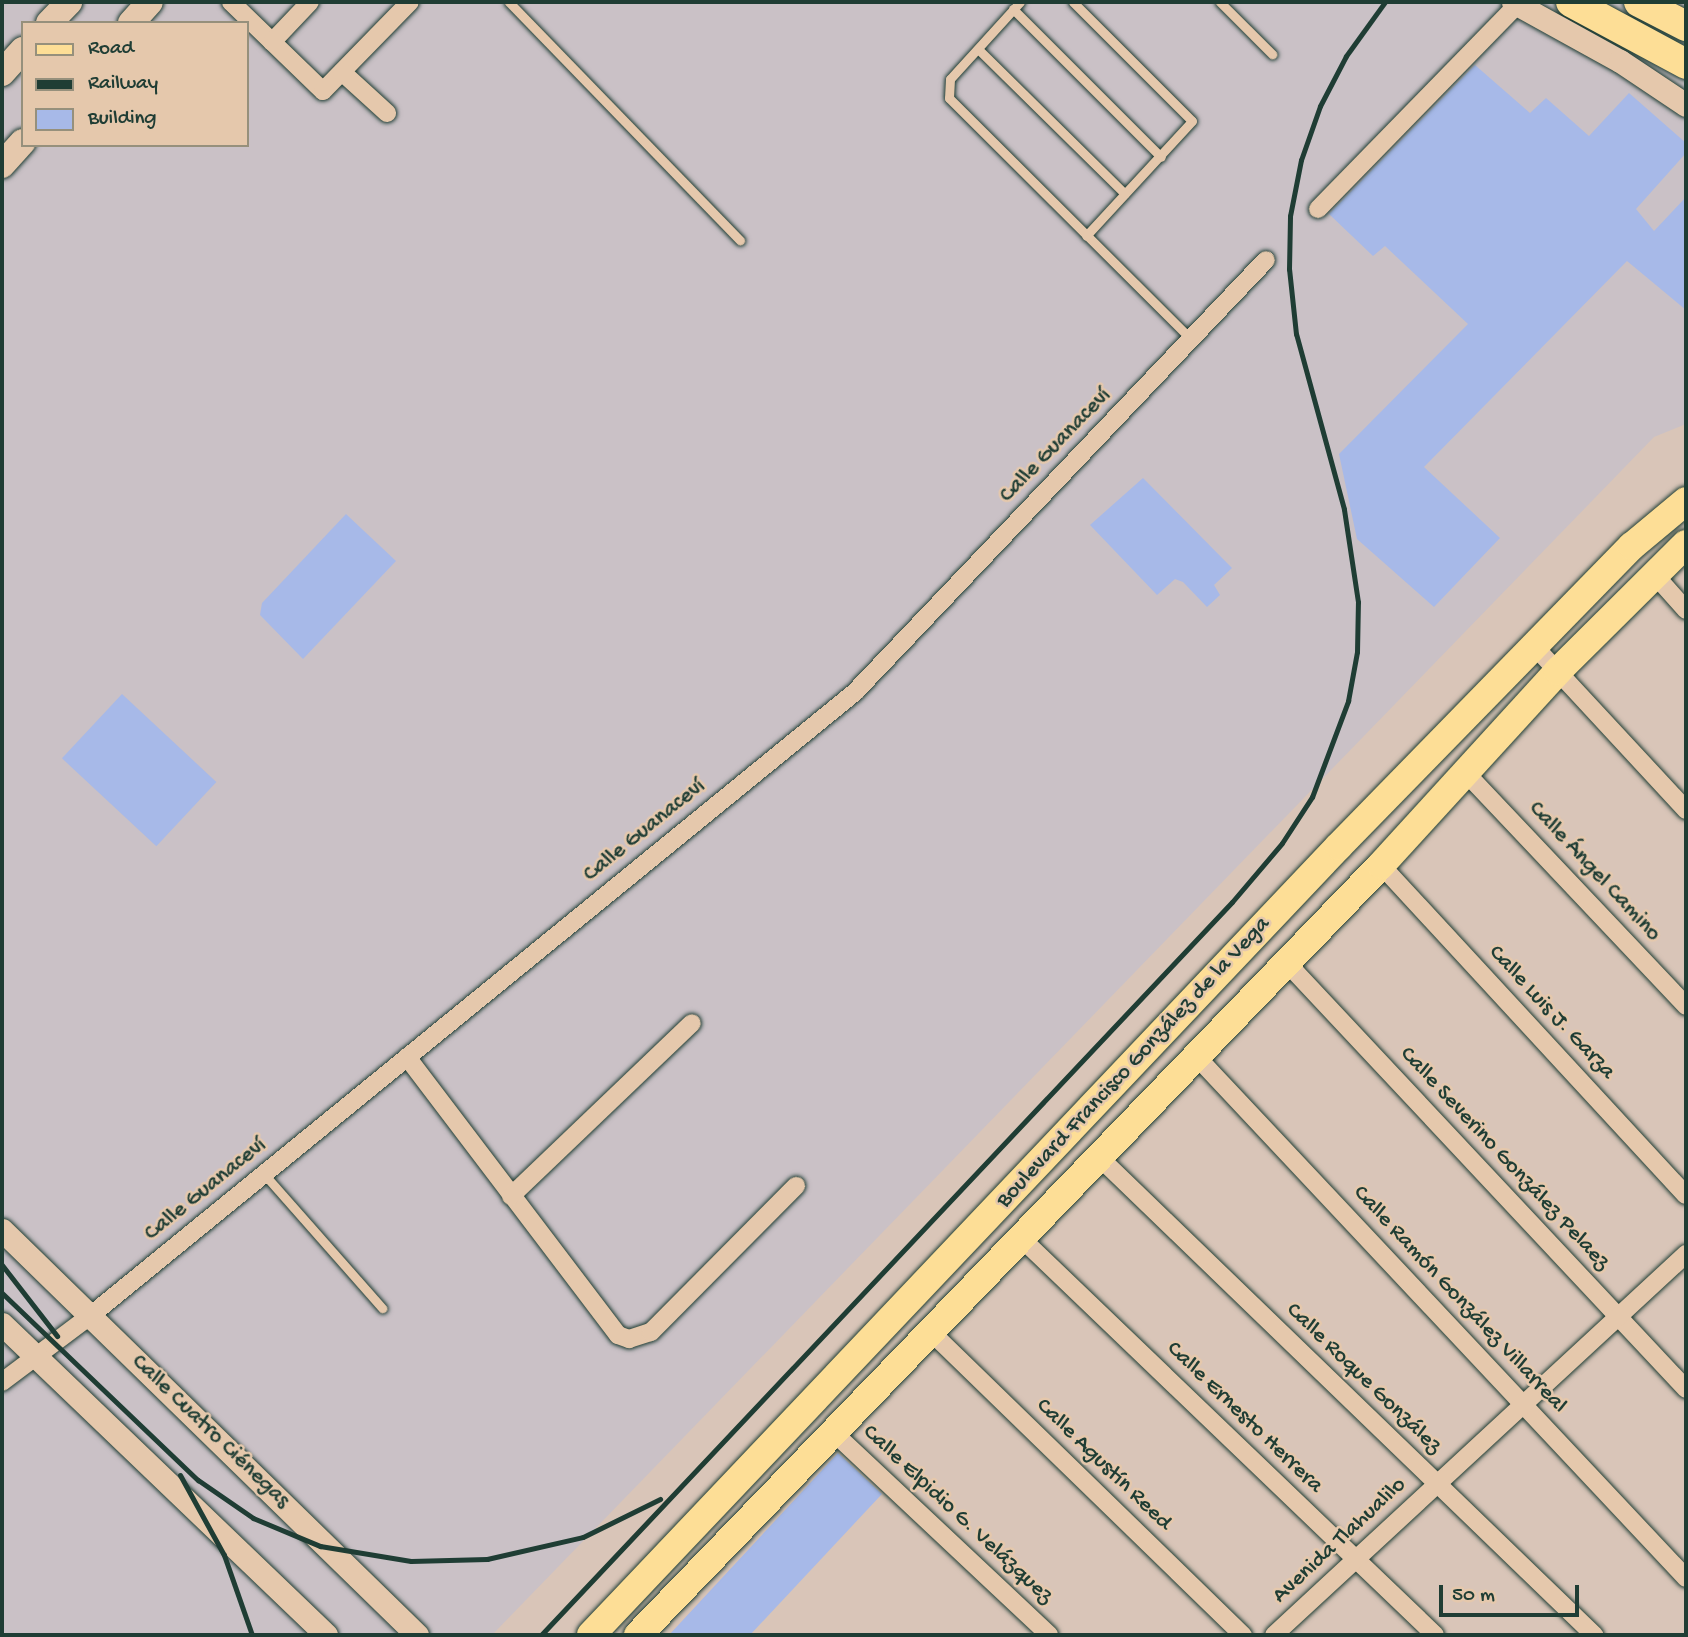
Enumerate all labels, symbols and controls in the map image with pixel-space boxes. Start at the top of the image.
legend [21,21,248,147]
text: Road [88,37,134,62]
text: Railway [88,72,158,97]
text: Building [88,107,157,132]
street label: Calle Guanaceví [994,383,1118,509]
street label: Calle Guanaceví [578,773,712,889]
street label: Calle Ángel Camino [1522,796,1666,948]
street label: Boulevard Francisco González de la Vega [991,911,1277,1215]
street label: Calle Luis J. Garza [1482,940,1620,1086]
street label: Calle Severino González Pelaez [1393,1041,1615,1277]
street label: Calle Guanaceví [139,1132,273,1248]
street label: Calle Ramón González Villarreal [1346,1180,1572,1420]
street label: Calle Roque González [1279,1298,1447,1460]
street label: Calle Ernesto Herrera [1160,1336,1328,1500]
street label: Calle Cuatro Ciénegas [125,1349,295,1515]
street label: Calle Agustín Reed [1029,1393,1177,1537]
street label: Calle Elpidio G. Velázquez [856,1419,1058,1611]
street label: Avenida Tlahualilo [1267,1472,1413,1610]
scale bar [1443,1570,1583,1614]
text: 50 m [1452,1584,1495,1609]

